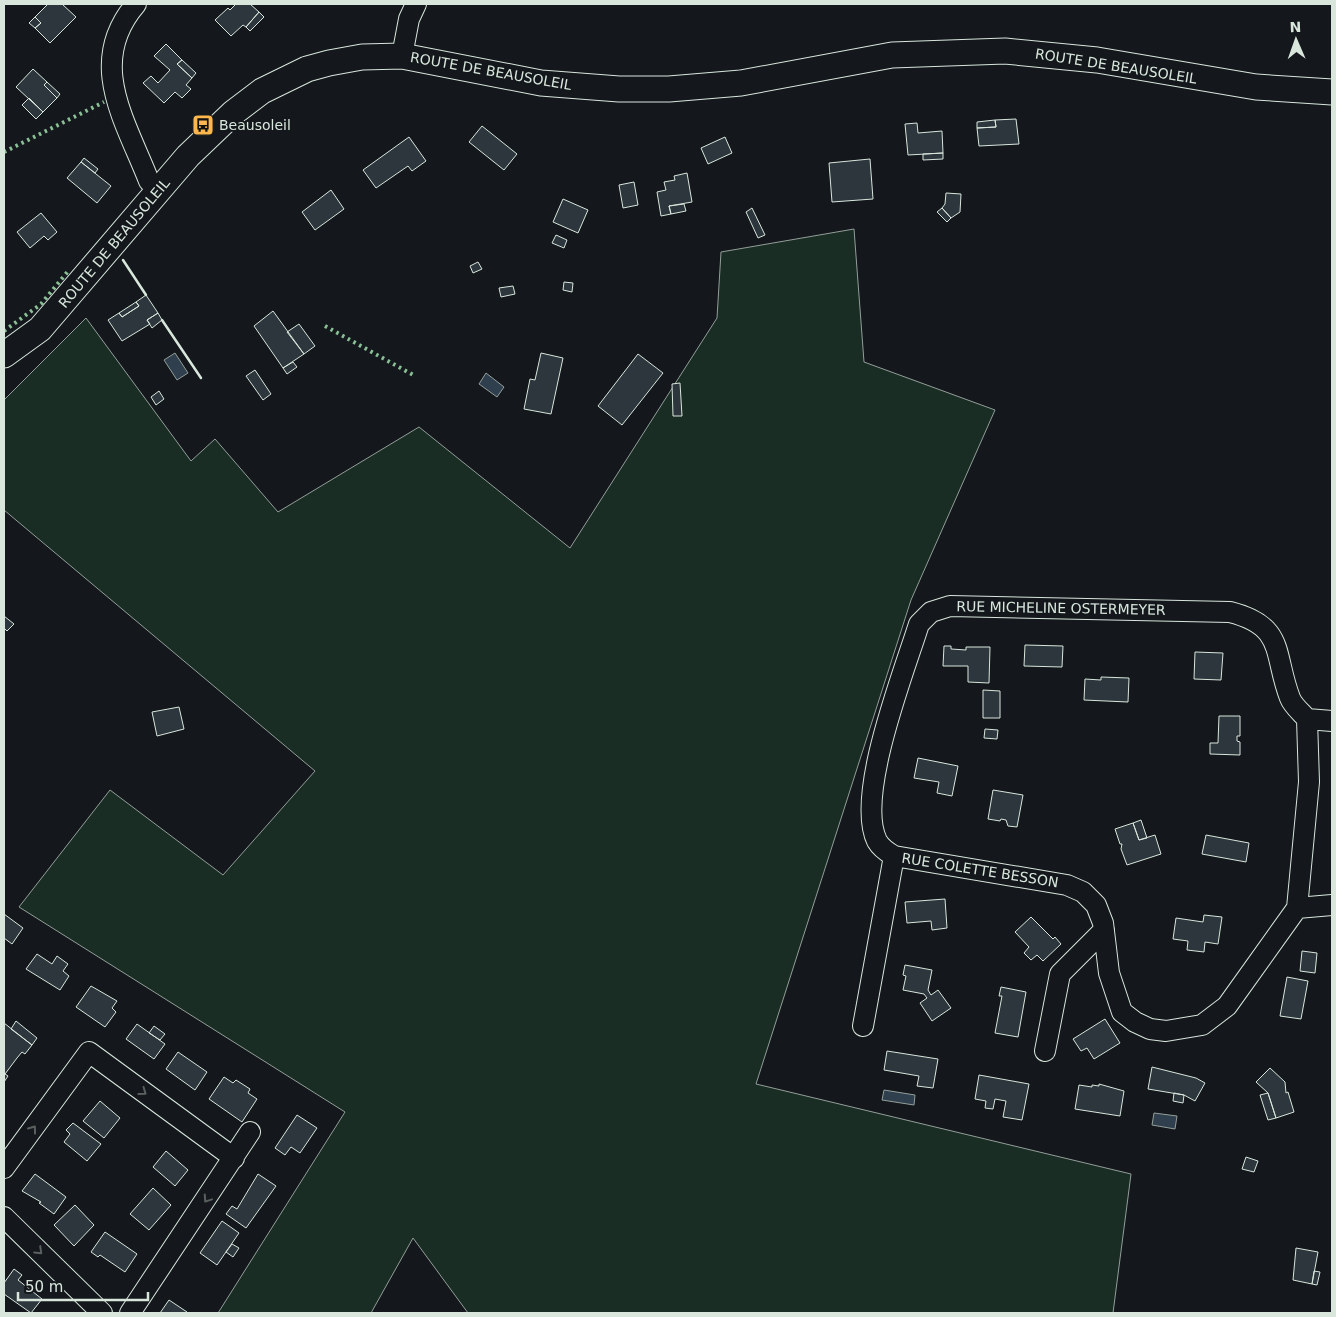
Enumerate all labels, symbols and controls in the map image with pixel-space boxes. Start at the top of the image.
north arrow [1271,15,1321,65]
text: N [1289,19,1302,35]
street label: ROUTE DE BEAUSOLEIL [1034,45,1198,87]
street label: ROUTE DE BEAUSOLEIL [409,49,573,93]
bus stop icon: Beausoleil [191,113,215,137]
place label: Beausoleil [219,117,291,133]
street label: ROUTE DE BEAUSOLEIL [55,175,173,311]
street label: RUE MICHELINE OSTERMEYER [956,598,1166,618]
street label: RUE COLETTE BESSON [900,850,1060,890]
one-way arrow [137,1086,147,1095]
one-way arrow [27,1126,35,1135]
one-way arrow [204,1193,213,1202]
one-way arrow [33,1245,42,1254]
scale bar [18,1270,148,1302]
text: 50 m [25,1278,63,1296]

